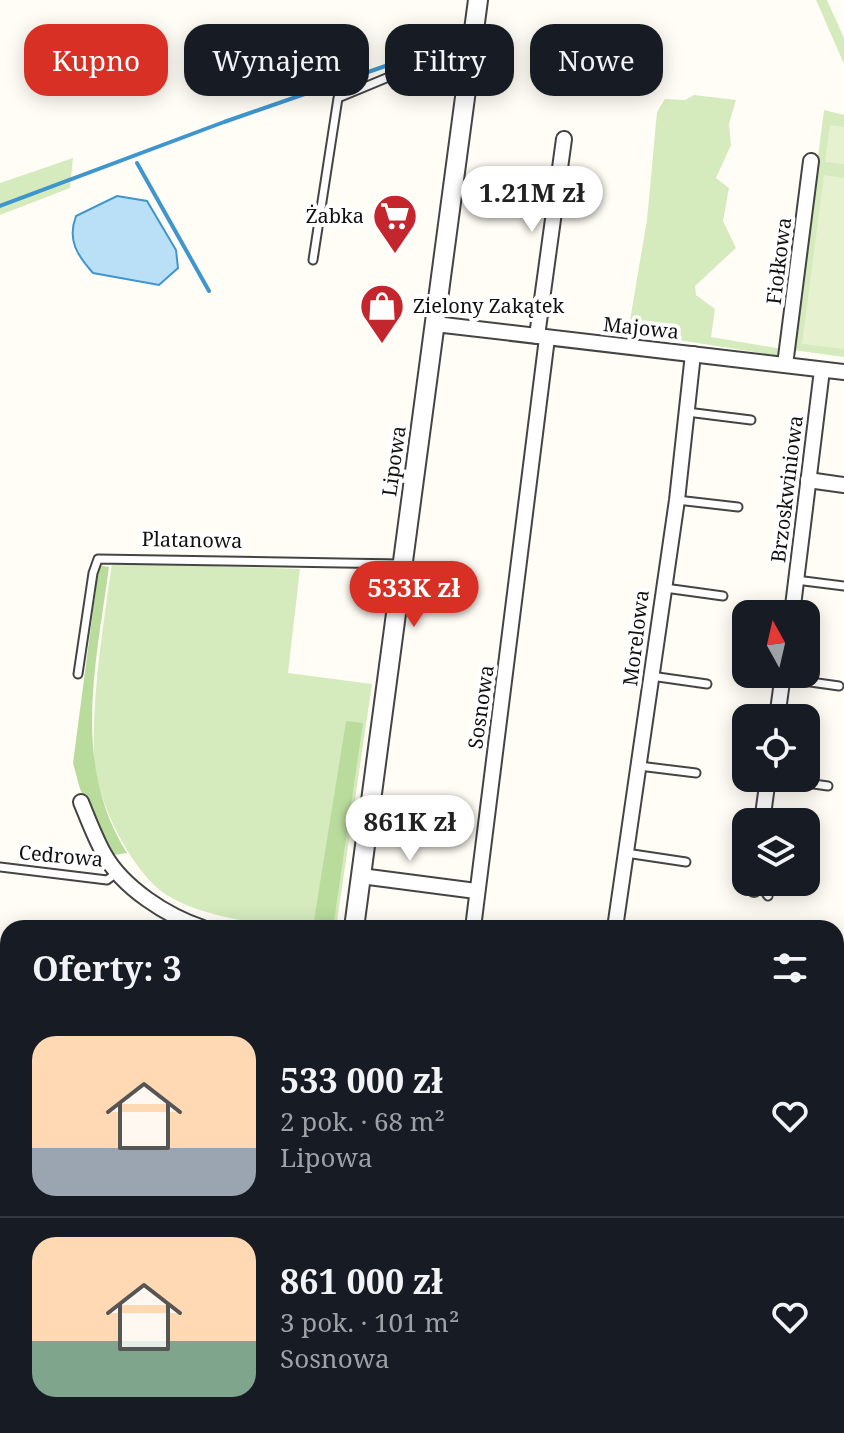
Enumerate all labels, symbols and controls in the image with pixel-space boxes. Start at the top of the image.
chip: Kupno [24,24,168,96]
chip: Wynajem [184,24,369,96]
chip: Filtry [385,24,514,96]
chip: Nowe [530,24,663,96]
pin: 1.21M zł [449,166,615,234]
text: 1.21M zł [479,174,585,210]
supermarket icon: Żabka [371,192,419,255]
place label: Żabka [306,202,364,229]
street label: Fiołkowa [760,216,797,306]
shop icon: Zielony Zakątek [358,282,406,345]
place label: Zielony Zakątek [413,292,564,319]
street label: Majowa [602,310,680,345]
street label: Brzoskwiniowa [764,414,809,564]
street label: Lipowa [375,424,412,498]
street label: Platanowa [141,525,243,554]
pin: 533K zł [340,561,488,629]
text: 533K zł [368,569,460,605]
street label: Morelowa [616,588,655,688]
north arrow [732,600,820,688]
map controls [732,600,820,896]
street label: Sosnowa [461,663,500,751]
button: locate [732,704,820,792]
pin: 861K zł [336,795,484,863]
text: 861K zł [364,803,456,839]
button: layers [732,808,820,896]
street label: Cedrowa [18,838,104,873]
text: Oferty: 3 [32,945,182,991]
icon: filters [768,946,812,990]
text: 533 000 zł [280,1057,443,1103]
icon: home [96,1068,192,1164]
icon: heart [768,1094,812,1138]
text: 2 pok. · 68 m² [280,1103,445,1139]
text: Lipowa [280,1139,373,1175]
text: 861 000 zł [280,1258,443,1304]
icon: home [96,1269,192,1365]
icon: heart [768,1295,812,1339]
text: 3 pok. · 101 m² [280,1304,459,1340]
text: Sosnowa [280,1340,390,1376]

